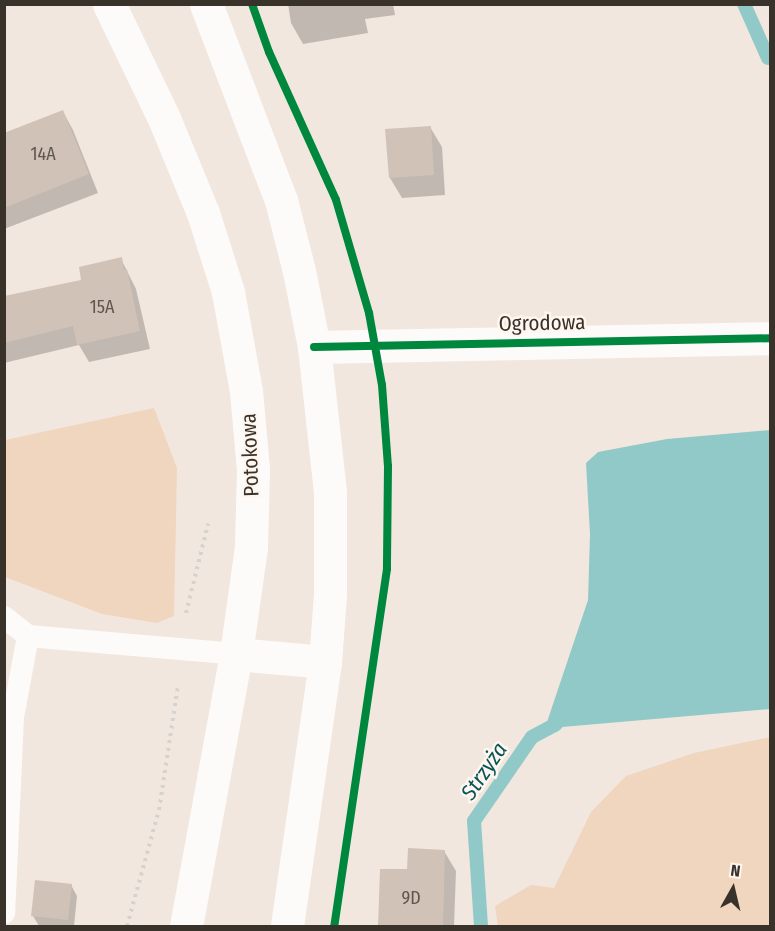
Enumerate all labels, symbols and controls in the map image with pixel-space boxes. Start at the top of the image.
house number: 14A [30,143,56,165]
house number: 15A [90,296,114,318]
street label: Ogrodowa [498,310,586,336]
street label: Potokowa [236,413,264,497]
water label: Strzyża [455,737,513,805]
north arrow [703,859,763,919]
text: N [730,861,742,881]
house number: 9D [401,887,421,909]

